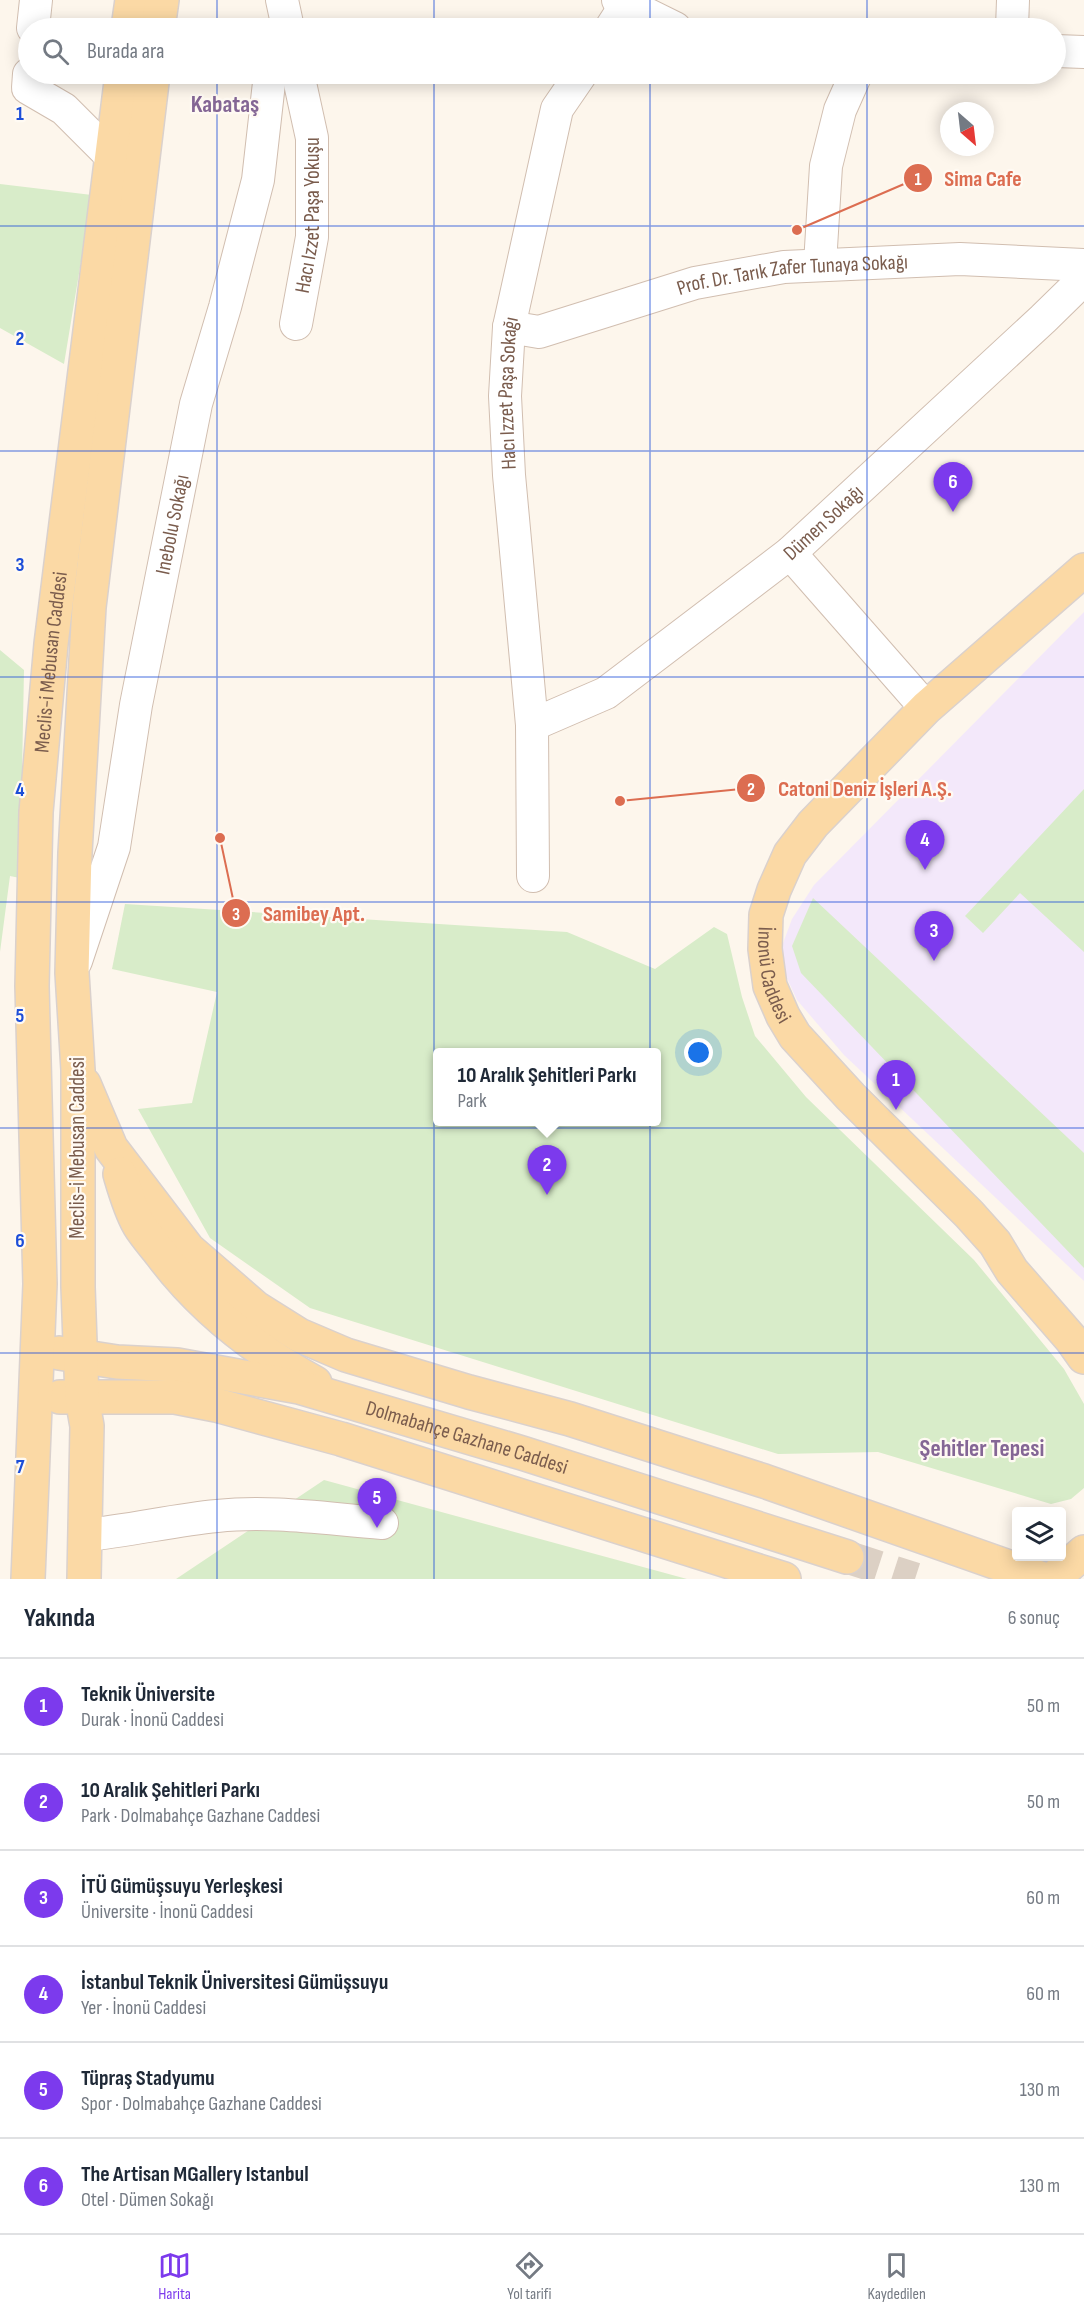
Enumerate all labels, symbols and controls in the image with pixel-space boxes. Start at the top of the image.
search box [18,18,1066,84]
icon: search [39,35,72,68]
text: Burada ara [87,38,164,65]
district label: Kabataş [191,90,259,119]
text: 1 [16,102,24,126]
north arrow [940,102,994,156]
street label: Hacı Izzet Paşa Yokuşu [289,137,325,295]
callout: Sima Cafe [903,158,1034,198]
text: Sima Cafe [944,166,1022,193]
text: 1 [914,169,922,190]
street label: Prof. Dr. Tarık Zafer Tunaya Sokağı [674,249,908,300]
street label: Hacı Izzet Paşa Sokağı [492,314,523,470]
text: 2 [16,327,24,351]
pin: 6 [934,462,972,512]
street label: Inebolu Sokağı [150,472,194,577]
street label: Dümen Sokağı [778,479,868,565]
text: 3 [16,553,25,577]
street label: Meclis-i Mebusan Caddesi [29,570,72,754]
callout: Catoni Deniz İşleri A.Ş. [736,768,964,808]
text: Catoni Deniz İşleri A.Ş. [778,776,952,803]
text: 4 [15,778,25,802]
text: 2 [747,779,755,800]
pin: 4 [906,820,944,870]
callout: Samibey Apt. [221,893,377,933]
text: Samibey Apt. [263,901,365,928]
text: 3 [232,904,240,925]
pin: 3 [914,912,954,961]
street label: İnonü Caddesi [753,926,797,1028]
text: 5 [16,1004,25,1028]
your location [684,1038,713,1067]
popup [433,1048,661,1126]
street label: Meclis-i Mebusan Caddesi [65,1057,90,1239]
pin: 1 [876,1060,916,1110]
text: 10 Aralık Şehitleri Parkı [457,1062,637,1089]
text: Park [457,1089,487,1113]
pin: 2 [528,1146,566,1195]
text: 6 [15,1229,25,1253]
street label: Dolmabahçe Gazhane Caddesi [363,1395,571,1479]
district label: Şehitler Tepesi [920,1434,1045,1463]
text: 7 [16,1455,25,1479]
pin: 5 [358,1478,397,1528]
map controls [1012,1507,1066,1561]
button: layers [1012,1507,1066,1561]
text: Yakında [24,1603,95,1634]
text: 6 sonuç [1008,1606,1060,1630]
text: Teknik Üniversite [81,1681,215,1708]
text: 1 [40,1694,47,1718]
text: 50 m [1027,1694,1060,1718]
text: Durak · İnonü Caddesi [81,1708,224,1732]
text: 10 Aralık Şehitleri Parkı [81,1777,260,1804]
text: 2 [39,1790,48,1814]
text: 50 m [1027,1790,1060,1814]
text: Park · Dolmabahçe Gazhane Caddesi [81,1804,320,1828]
text: İTÜ Gümüşsuyu Yerleşkesi [81,1873,283,1900]
text: 3 [39,1886,48,1910]
text: 60 m [1026,1886,1060,1910]
text: Üniversite · İnonü Caddesi [81,1900,253,1924]
text: İstanbul Teknik Üniversitesi Gümüşsuyu [81,1969,388,1996]
text: 4 [39,1982,48,2006]
text: 60 m [1026,1982,1060,2006]
text: Yer · İnonü Caddesi [81,1996,206,2020]
text: Tüpraş Stadyumu [81,2065,215,2092]
text: 5 [39,2078,48,2102]
text: 130 m [1020,2078,1060,2102]
text: Spor · Dolmabahçe Gazhane Caddesi [81,2092,322,2116]
text: The Artisan MGallery Istanbul [81,2161,309,2188]
text: 6 [39,2174,48,2198]
text: 130 m [1020,2174,1060,2198]
text: Otel · Dümen Sokağı [81,2188,214,2212]
tab: Harita [158,2249,191,2304]
tab: Yol tarifi [507,2249,551,2304]
tab: Kaydedilen [868,2249,926,2304]

